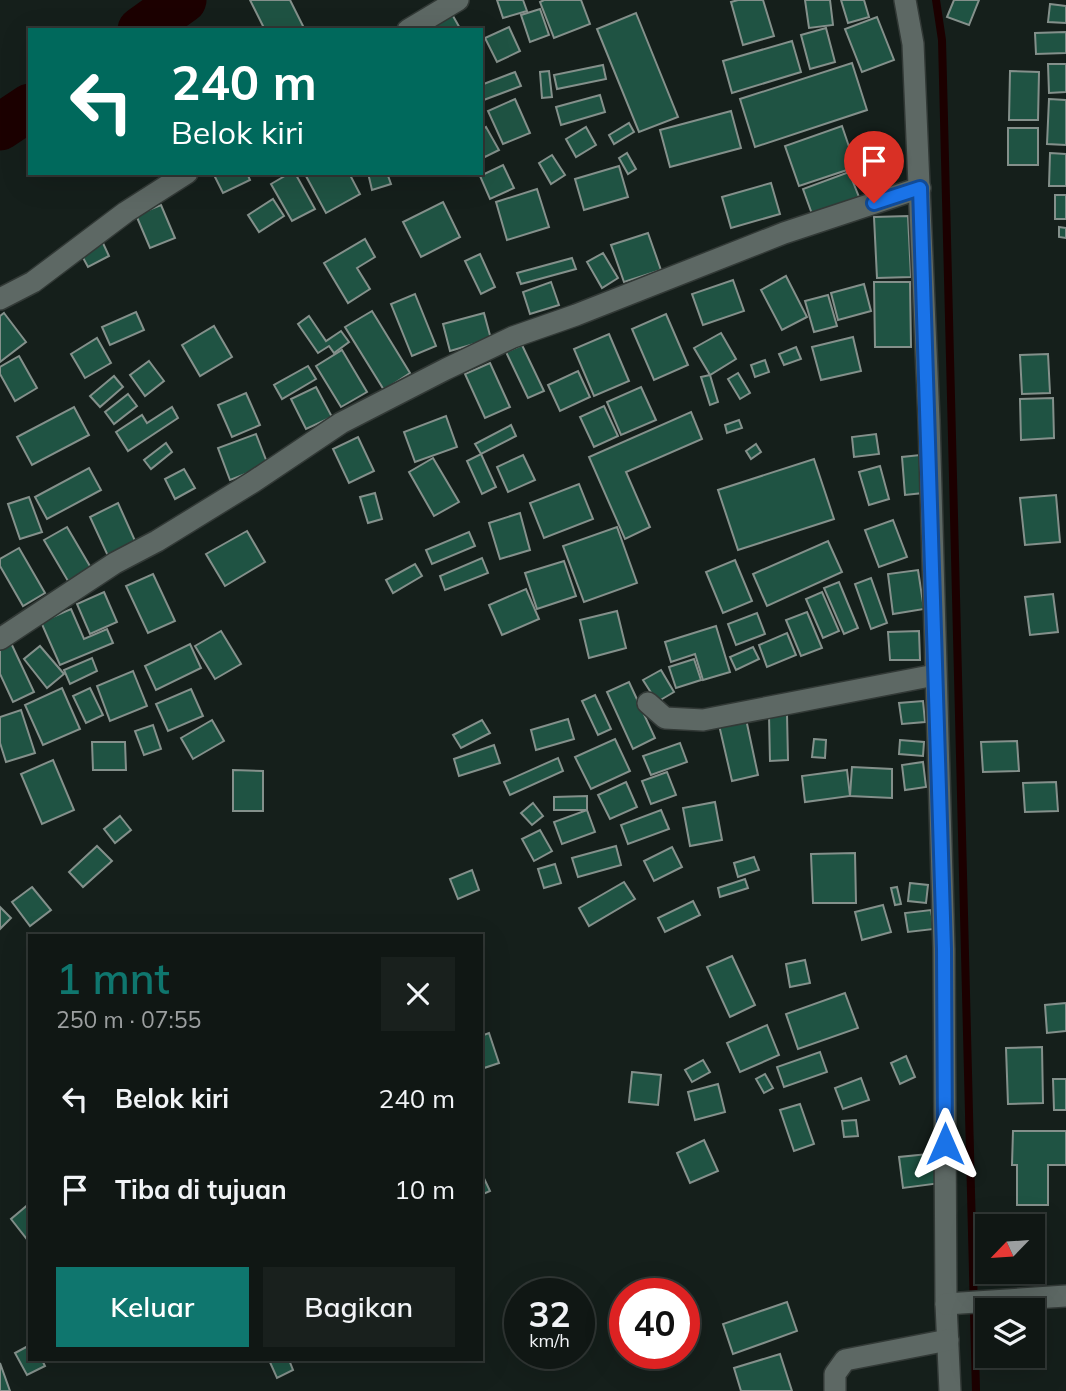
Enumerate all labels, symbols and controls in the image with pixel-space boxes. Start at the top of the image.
text: 240 m [171,51,317,112]
icon: left [56,56,147,147]
text: Belok kiri [171,112,304,152]
pin [844,131,904,203]
icon: arrive [855,142,893,180]
text: 1 mnt [56,952,170,1005]
button: close [381,957,455,1031]
text: 250 m · 07:55 [56,1005,201,1034]
icon: left [56,1080,94,1118]
text: Belok kiri [115,1082,229,1115]
text: 240 m [379,1082,455,1115]
position arrow [908,1107,982,1181]
icon: arrive [56,1171,94,1209]
text: Tiba di tujuan [115,1173,287,1206]
text: 10 m [394,1173,455,1206]
north arrow [975,1214,1045,1284]
map controls [975,1214,1045,1368]
button: Keluar [56,1267,249,1347]
button: Bagikan [263,1267,455,1347]
speed limit sign: 40 [609,1278,700,1369]
text: 32 [528,1292,571,1336]
button: layers [975,1298,1045,1368]
text: km/h [529,1329,570,1352]

